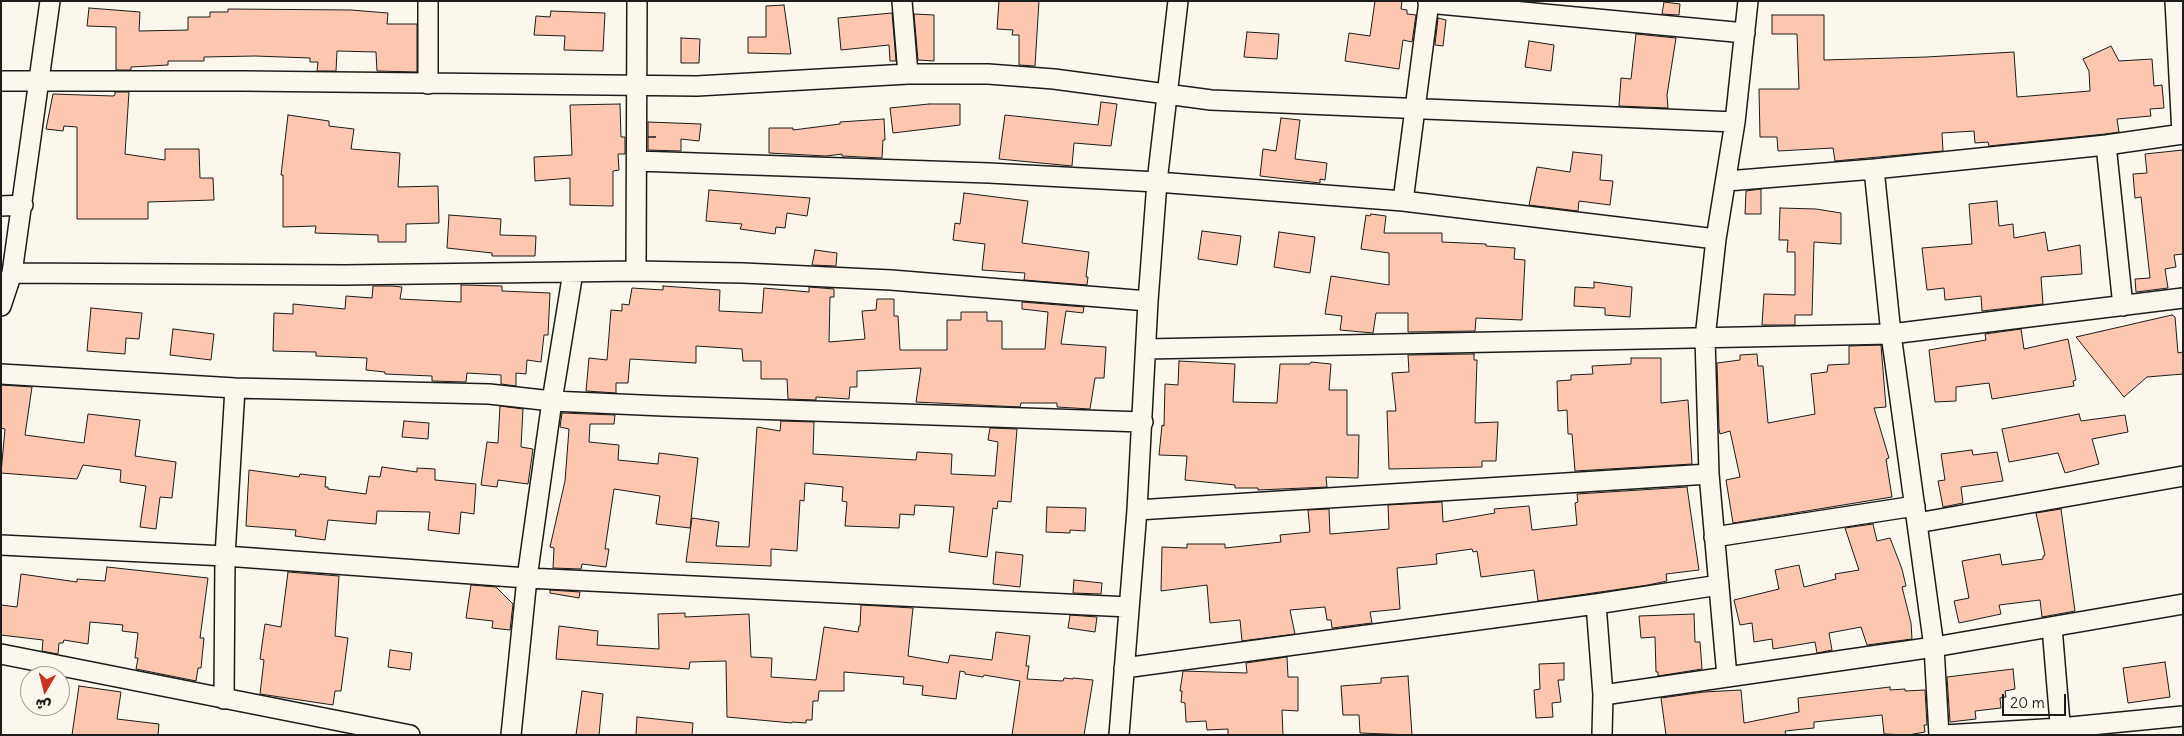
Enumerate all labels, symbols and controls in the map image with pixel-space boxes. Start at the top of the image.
north arrow [20,666,70,716]
scale bar [2004,684,2068,716]
text: 20 m [2010,693,2045,712]
text: ش [34,695,52,715]

